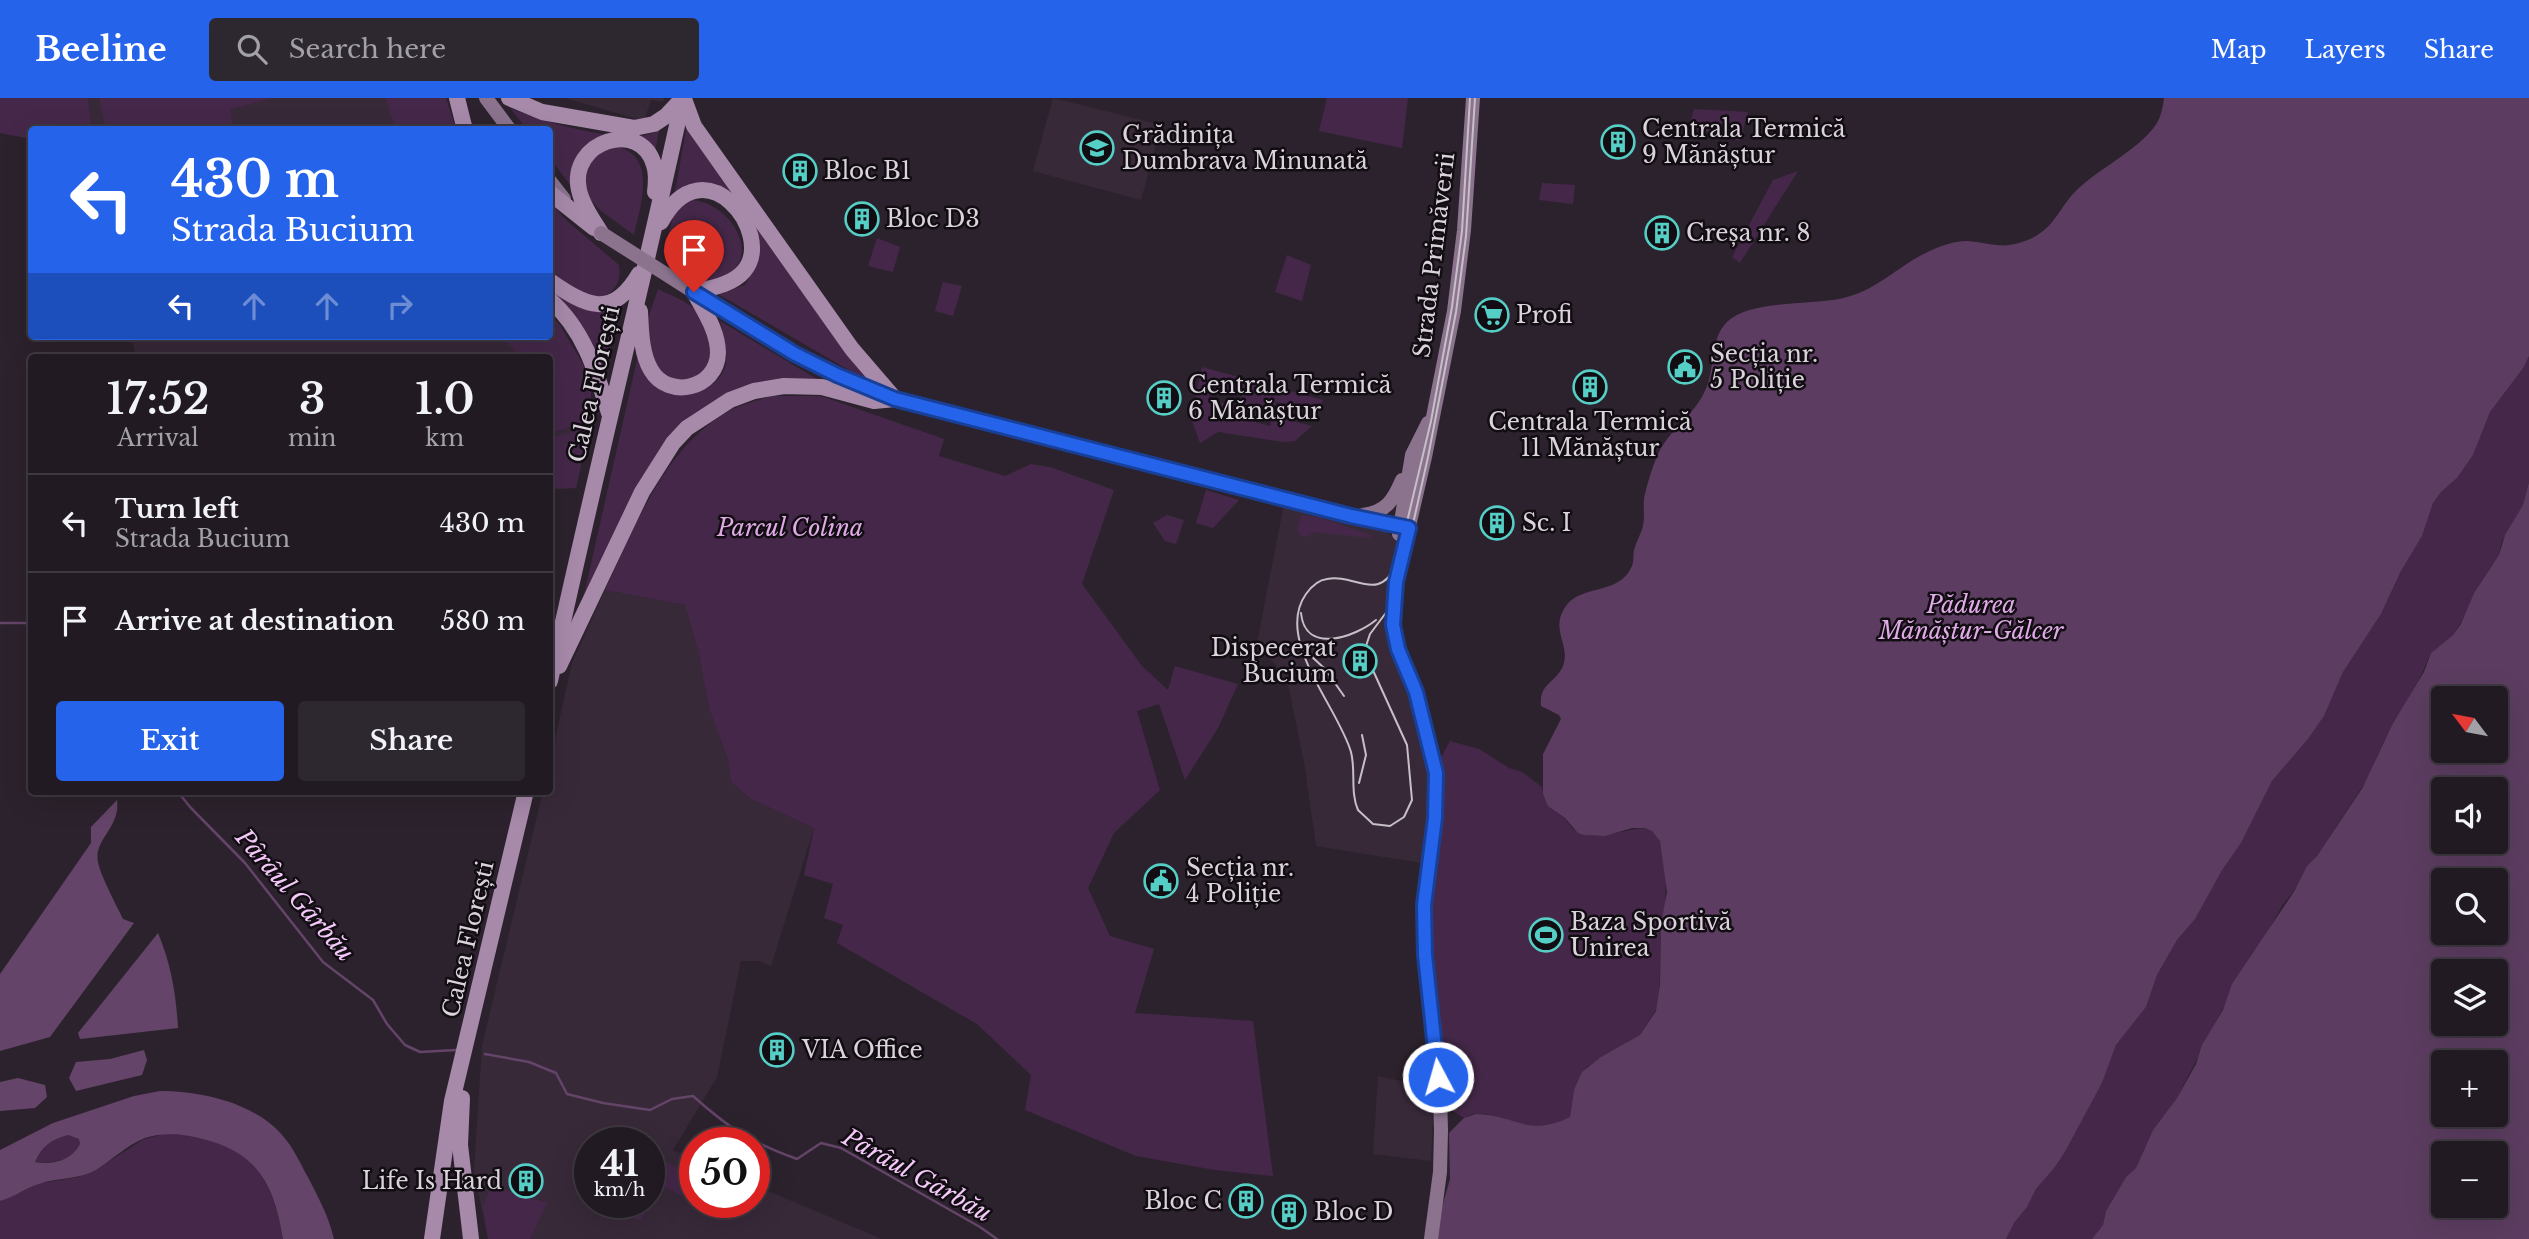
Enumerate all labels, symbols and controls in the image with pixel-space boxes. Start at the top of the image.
search box [209,18,699,81]
text: Beeline [35,29,167,70]
icon: search [233,30,271,68]
text: Search here [289,33,446,65]
text: Map [2211,35,2267,64]
text: Layers [2305,35,2386,64]
text: Share [2424,35,2494,64]
place label: Centrala Termică 9 Mănăștur [1642,115,1846,169]
place label: Grădinița Dumbrava Minunată [1122,121,1368,175]
building icon: Centrala Termică 9 Mănăștur [1599,123,1637,161]
school or university icon: Grădinița Dumbrava Minunată [1078,129,1116,167]
text: 430 m [171,149,339,210]
street label: Strada Primăverii [1408,151,1461,359]
building icon: Bloc B1 [781,152,819,190]
icon: left [56,154,147,245]
place label: Bloc B1 [824,157,911,185]
building icon: Bloc D3 [843,200,881,238]
place label: Bloc D3 [886,205,980,233]
text: Strada Bucium [171,210,414,250]
building icon: Creșa nr. 8 [1643,214,1681,252]
place label: Creșa nr. 8 [1686,219,1810,247]
pin [664,220,724,292]
icon: arrive [675,231,713,269]
icon: left [162,287,200,325]
icon: ahead [235,287,273,325]
icon: ahead [308,287,346,325]
icon: right [381,287,419,325]
supermarket icon: Profi [1473,296,1511,334]
place label: Profi [1516,301,1573,329]
street label: Calea Florești [562,303,626,465]
place label: Secția nr. 5 Poliție [1710,340,1818,394]
public building icon: Secția nr. 5 Poliție [1666,348,1704,386]
building icon: Centrala Termică 11 Mănăștur [1571,368,1609,406]
place label: Centrala Termică 6 Mănăștur [1188,371,1392,425]
text: 17:52 [106,373,210,425]
text: 3 [299,373,326,425]
text: 1.0 [415,373,475,425]
building icon: Centrala Termică 6 Mănăștur [1145,379,1183,417]
place label: Centrala Termică 11 Mănăștur [1488,408,1692,462]
text: Arrival [117,424,199,452]
text: min [288,424,336,452]
text: km [425,424,464,452]
text: Turn left [115,493,239,525]
icon: left [56,504,94,542]
building icon: Sc. I [1478,504,1516,542]
text: 430 m [440,507,525,539]
place label: Sc. I [1522,509,1571,537]
park label: Parcul Colina [716,514,863,542]
text: Strada Bucium [115,525,290,553]
park label: Pădurea Mănăștur-Gălcer [1878,591,2065,645]
icon: arrive [56,602,94,640]
text: Arrive at destination [115,605,395,637]
text: 580 m [441,605,525,637]
place label: Dispecerat Bucium [1211,634,1336,688]
building icon: Dispecerat Bucium [1341,642,1379,680]
north arrow [2431,686,2508,763]
map controls [2431,686,2508,1218]
button: Exit [56,701,284,781]
button: Share [298,701,525,781]
button: sound [2431,777,2508,854]
water label: Pârâul Gârbău [229,822,360,967]
place label: Secția nr. 4 Poliție [1186,854,1294,908]
street label: Calea Florești [436,858,500,1020]
public building icon: Secția nr. 4 Poliție [1142,862,1180,900]
button: search [2431,868,2508,945]
place label: Baza Sportivă Unirea [1570,908,1732,962]
sports icon: Baza Sportivă Unirea [1527,916,1565,954]
button: layers [2431,959,2508,1036]
building icon: VIA Office [758,1031,796,1069]
place label: VIA Office [801,1036,923,1064]
position arrow [1401,1040,1475,1114]
button: + [2431,1050,2508,1127]
water label: Pârâul Gârbău [837,1122,996,1228]
speed limit sign: 50 [679,1127,770,1218]
button: − [2431,1141,2508,1218]
text: 41 [600,1142,639,1185]
building icon: Life Is Hard [507,1162,545,1200]
place label: Life Is Hard [362,1167,502,1195]
text: km/h [594,1179,645,1201]
building icon: Bloc C [1227,1182,1265,1220]
place label: Bloc C [1144,1187,1222,1215]
building icon: Bloc D [1270,1193,1308,1231]
place label: Bloc D [1314,1198,1393,1226]

